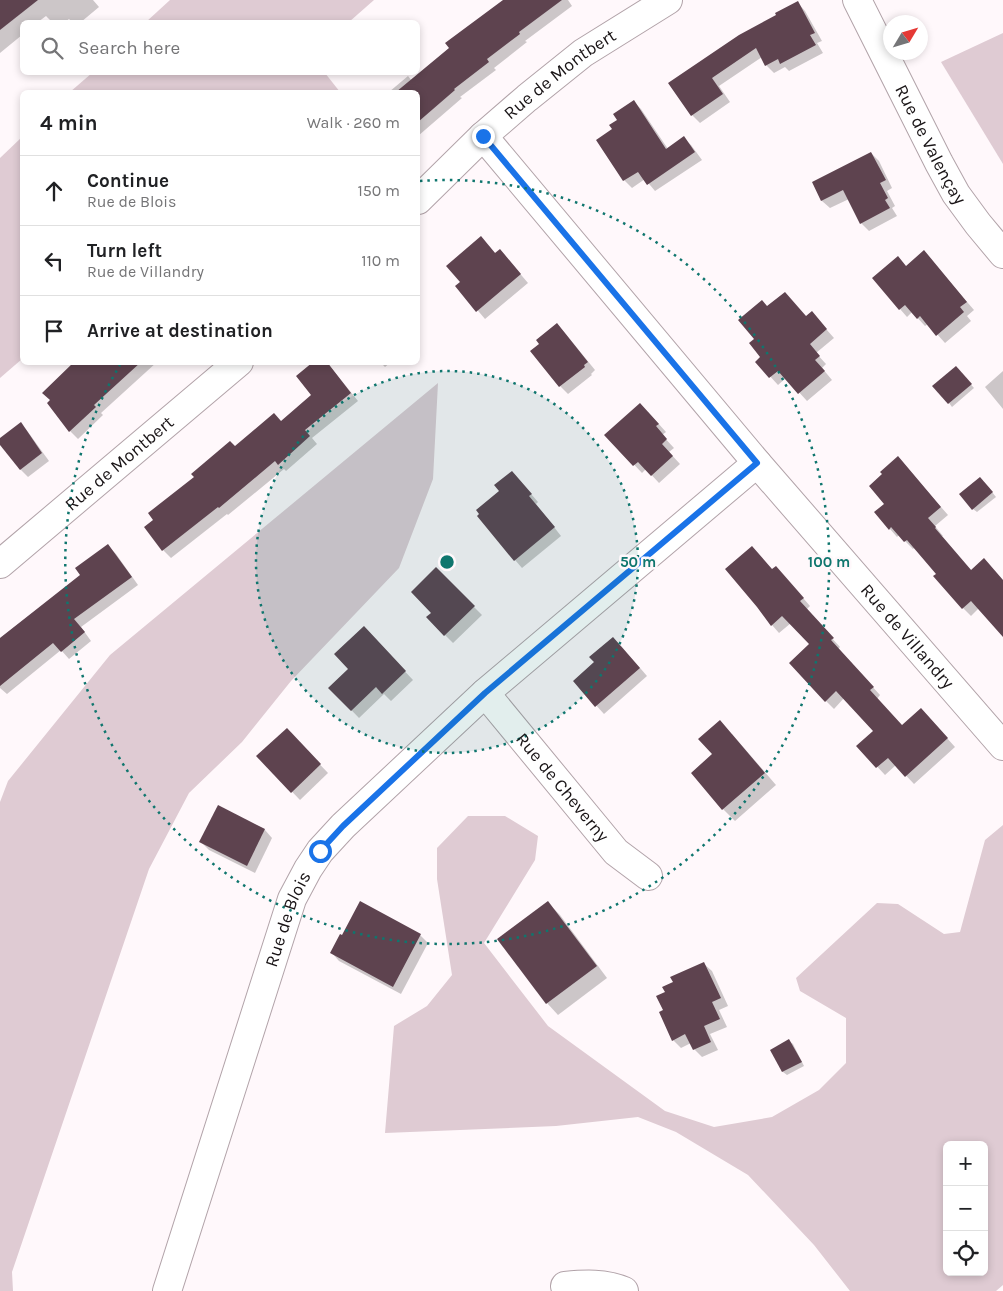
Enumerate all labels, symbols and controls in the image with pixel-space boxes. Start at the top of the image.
north arrow [883,15,928,60]
search box [20,20,420,75]
street label: Rue de Montbert [499,24,620,124]
icon: search [38,34,66,62]
text: Search here [78,37,180,59]
street label: Rue de Valençay [890,81,971,209]
text: 4 min [40,111,98,135]
text: Walk · 260 m [307,113,400,132]
route end [472,125,495,148]
text: Continue [87,170,169,192]
icon: ahead [40,177,68,205]
text: 150 m [357,181,400,200]
text: Rue de Blois [87,192,176,211]
text: Turn left [87,240,162,262]
icon: left [40,247,68,275]
text: 110 m [361,251,400,270]
text: Rue de Villandry [87,262,204,281]
icon: arrive [40,317,68,345]
text: Arrive at destination [87,320,273,342]
street label: Rue de Montbert [60,411,178,515]
centre of rings [438,553,456,571]
text: 50 m [620,553,656,571]
text: 100 m [808,553,850,571]
street label: Rue de Villandry [856,579,959,693]
street label: Rue de Cheverny [511,728,614,847]
route start [309,840,332,863]
street label: Rue de Blois [260,867,316,970]
map controls [943,1141,988,1276]
button: + [943,1141,988,1186]
button: − [943,1186,988,1231]
button: locate [943,1231,988,1276]

